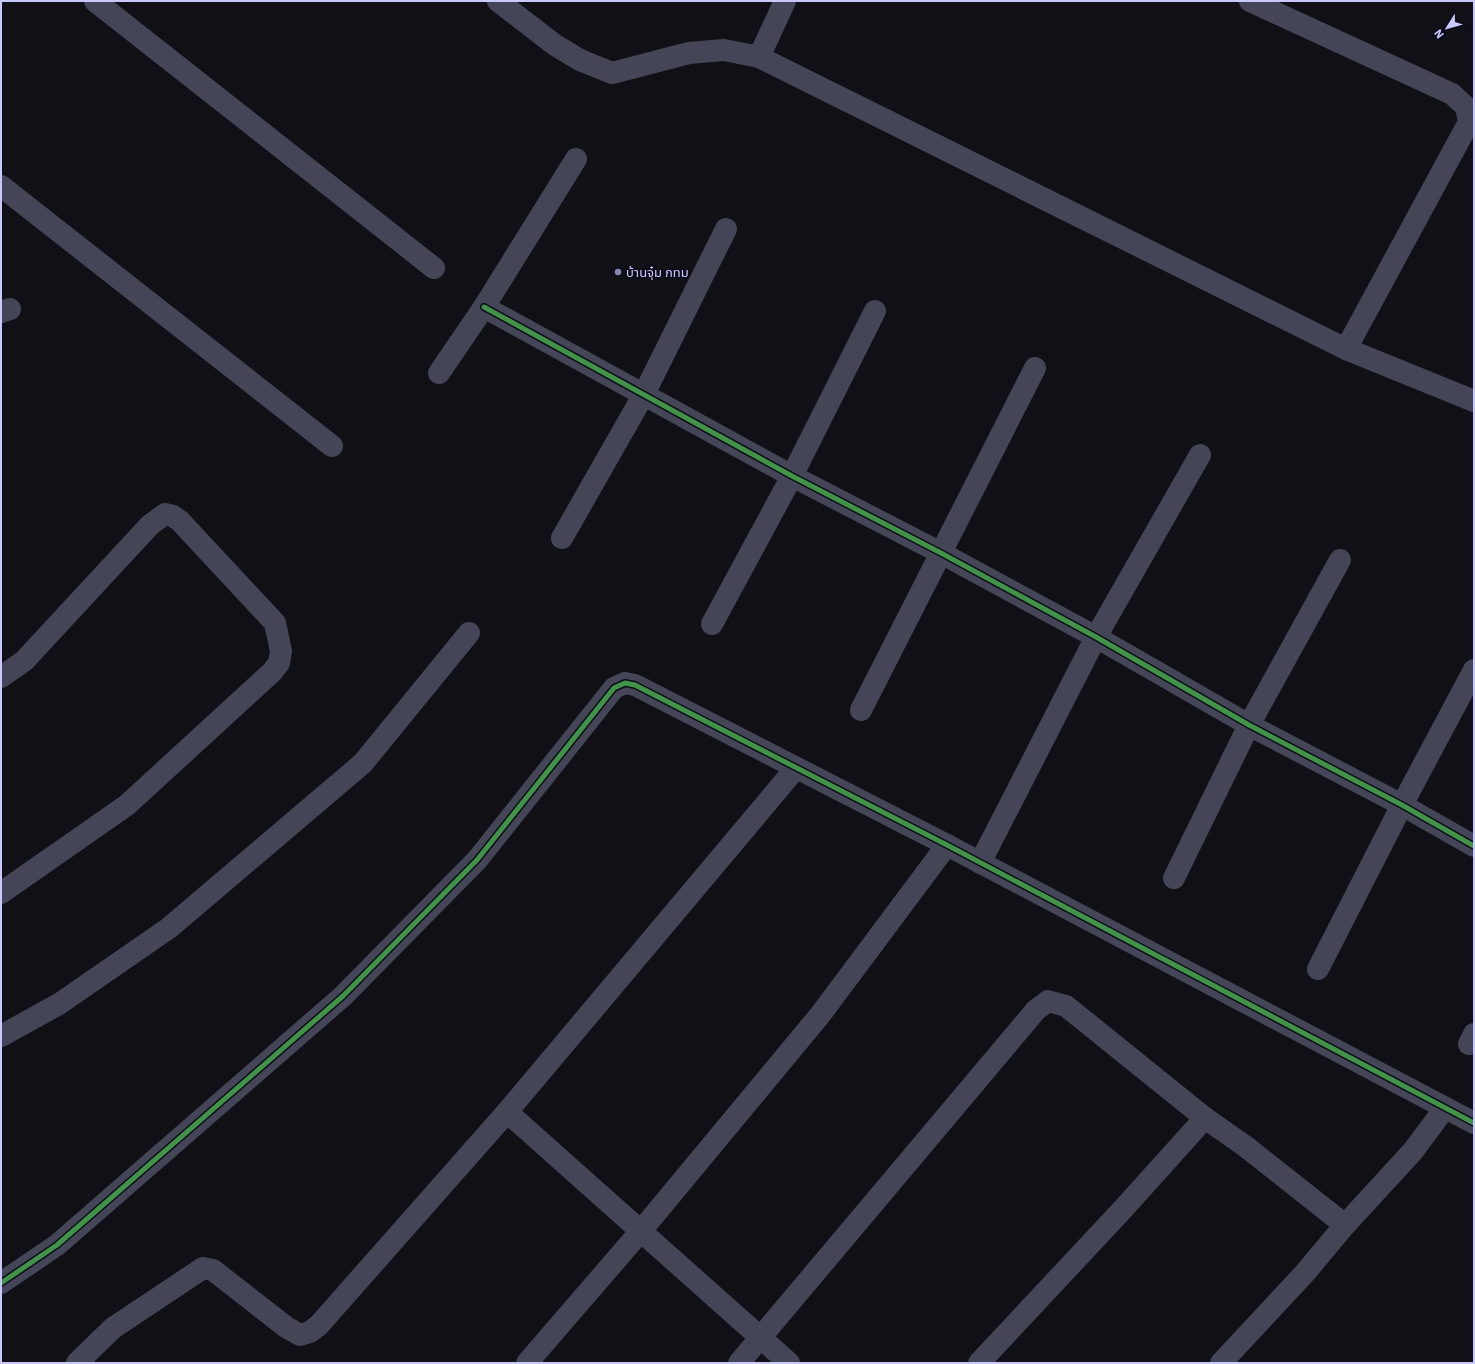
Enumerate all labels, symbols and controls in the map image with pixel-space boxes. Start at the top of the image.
north arrow [1427,8,1467,48]
text: N [1431,27,1447,41]
place label: บ้านจุ๋ม กทม [626,264,689,281]
marker: บ้านจุ๋ม กทม [613,267,623,277]

